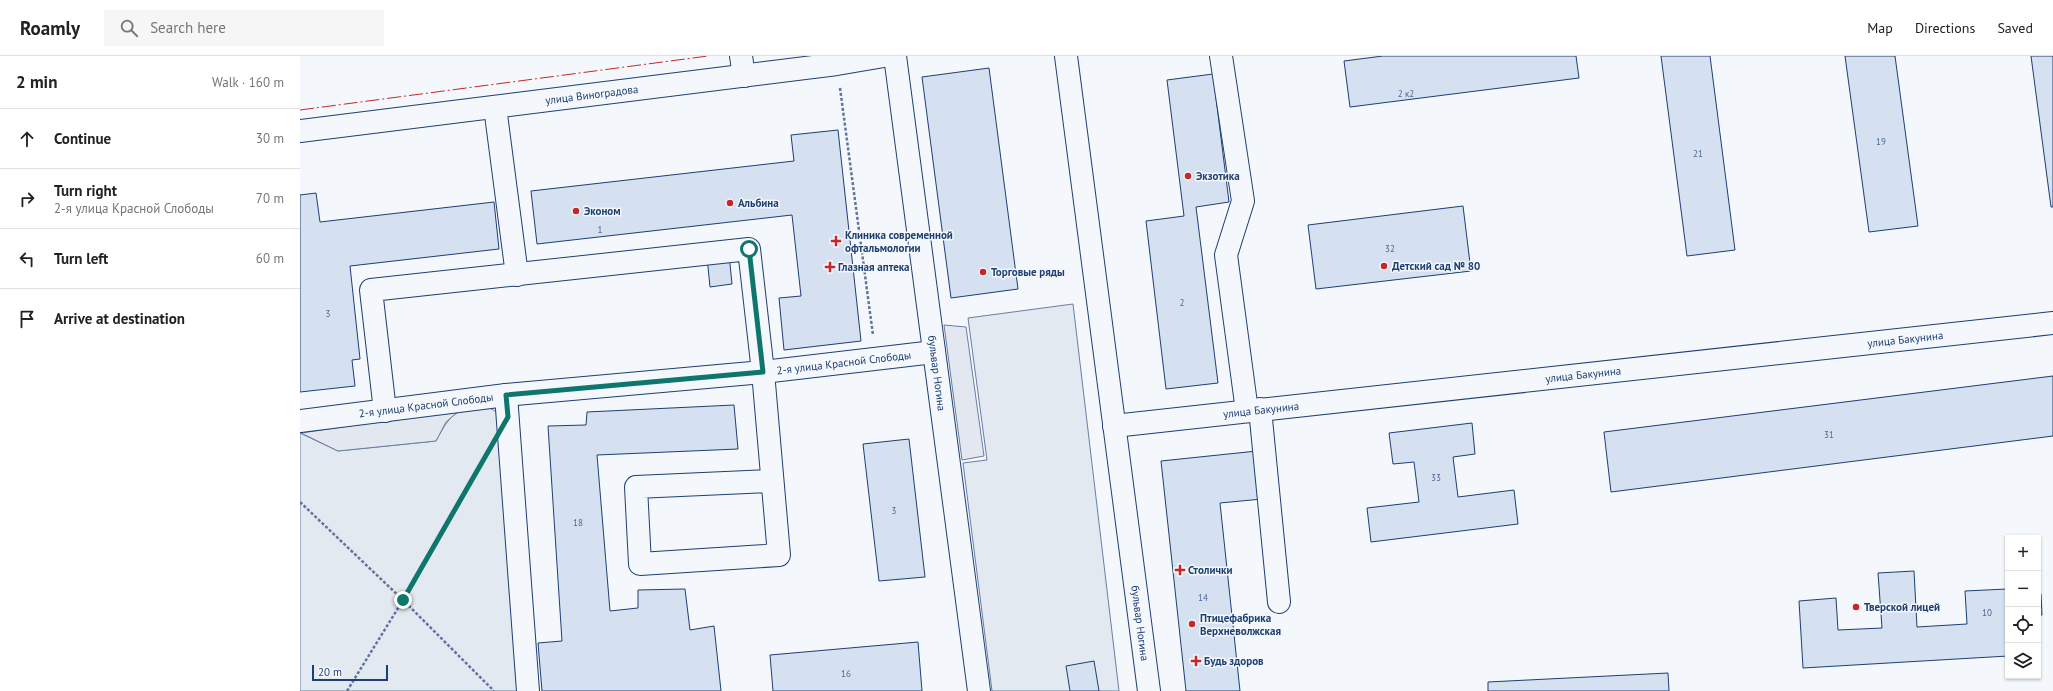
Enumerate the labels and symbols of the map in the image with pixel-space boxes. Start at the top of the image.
street label: улица Виноградова [544,82,639,107]
house number: 2 к2 [1398,88,1414,99]
house number: 19 [1876,136,1886,147]
house number: 21 [1693,148,1703,159]
place label: Экзотика [1196,169,1240,183]
marker: Экзотика [1183,171,1193,181]
place label: Альбина [738,196,779,210]
marker: Альбина [725,198,735,208]
place label: Эконом [584,204,621,218]
marker: Эконом [571,206,581,216]
house number: 1 [598,224,603,235]
place label: Клиника современной офтальмологии [845,228,953,255]
marker: Клиника современной офтальмологии [830,235,842,247]
route start [740,240,758,258]
house number: 32 [1385,243,1395,254]
place label: Детский сад № 80 [1392,259,1480,273]
place label: Глазная аптека [838,260,910,274]
marker: Детский сад № 80 [1379,261,1389,271]
marker: Глазная аптека [825,262,835,272]
place label: Торговые ряды [991,265,1065,279]
marker: Торговые ряды [978,267,988,277]
house number: 2 [1180,297,1185,308]
house number: 3 [326,308,331,319]
street label: улица Бакунина [1867,328,1944,350]
street label: бульвар Ногина [925,335,949,412]
street label: 2-я улица Красной Слободы [776,348,912,377]
street label: улица Бакунина [1544,363,1622,386]
street label: 2-я улица Красной Слободы [358,390,494,421]
street label: улица Бакунина [1222,399,1300,421]
house number: 31 [1824,429,1834,440]
house number: 33 [1431,472,1441,483]
house number: 3 [892,505,897,516]
house number: 18 [573,517,583,528]
place label: Столички [1188,563,1232,577]
marker: Столички [1175,565,1185,575]
street label: бульвар Ногина [1128,585,1152,662]
route end [394,591,412,609]
house number: 14 [1198,592,1208,603]
place label: Тверской лицей [1864,600,1940,614]
marker: Тверской лицей [1851,602,1861,612]
house number: 10 [1982,607,1992,618]
place label: Птицефабрика Верхневолжская [1200,611,1281,638]
marker: Птицефабрика Верхневолжская [1187,619,1197,629]
place label: Будь здоров [1204,654,1264,668]
marker: Будь здоров [1191,656,1201,666]
scale bar [312,663,388,682]
house number: 16 [841,668,851,679]

